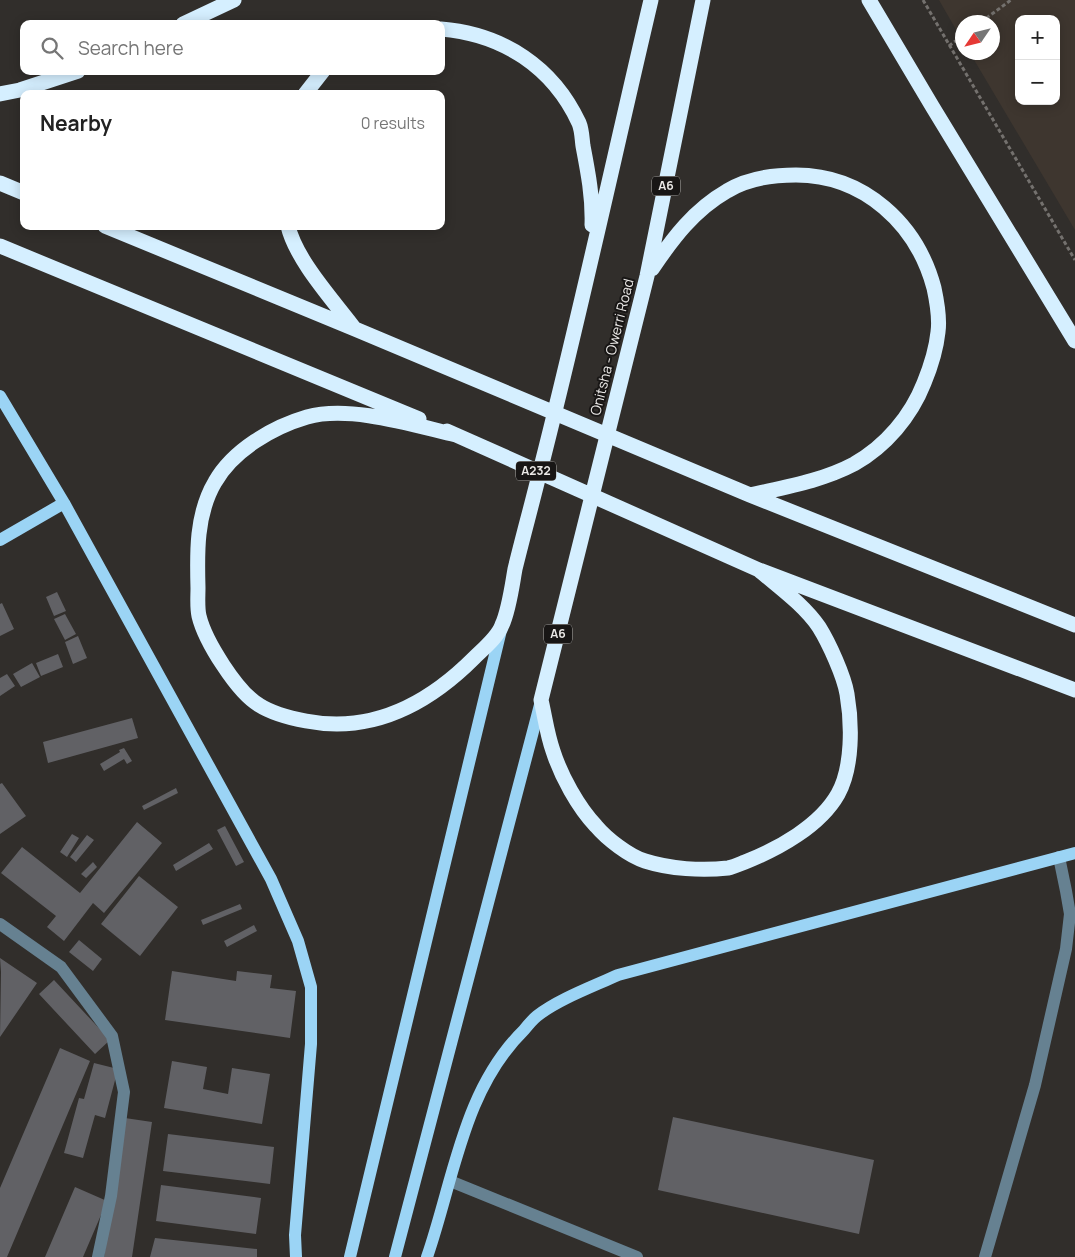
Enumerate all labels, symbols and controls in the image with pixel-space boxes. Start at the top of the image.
north arrow [955,15,1000,60]
map controls [1015,15,1060,105]
button: + [1015,15,1060,60]
search box [20,20,445,75]
icon: search [38,34,66,62]
text: Search here [78,35,184,61]
button: − [1015,60,1060,105]
text: Nearby [40,109,112,137]
text: 0 results [361,112,425,134]
road number: A6 [652,177,680,196]
street label: Onitsha - Owerri Road [585,276,638,417]
road number: A232 [516,462,556,481]
road number: A6 [544,624,572,644]

